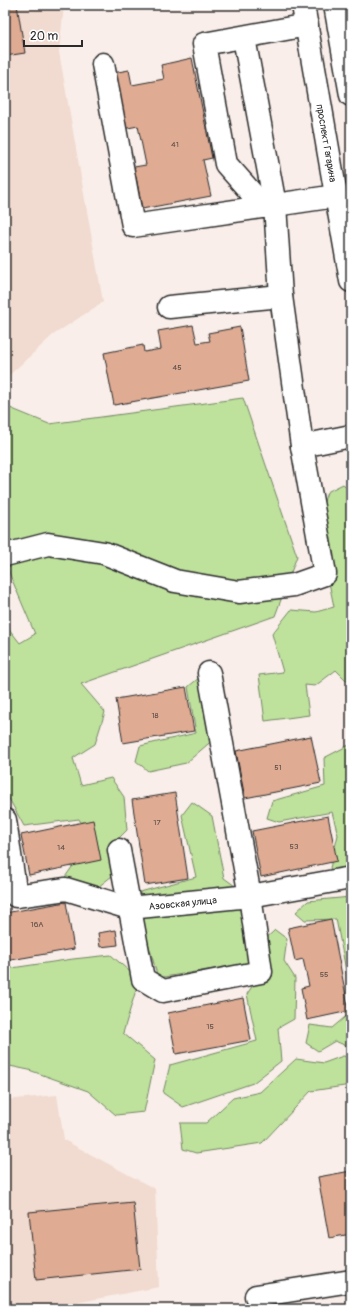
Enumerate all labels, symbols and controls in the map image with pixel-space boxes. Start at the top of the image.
scale bar [24,22,82,48]
text: 20 m [30,29,59,44]
street label: проспект Гагарина [313,103,339,183]
house number: 41 [171,140,179,149]
house number: 45 [173,363,181,372]
house number: 18 [151,711,159,720]
house number: 51 [274,763,282,772]
house number: 17 [153,818,161,827]
house number: 53 [290,842,299,851]
house number: 14 [57,843,65,852]
street label: Азовская улица [148,894,218,913]
house number: 16А [31,920,43,929]
house number: 55 [320,970,328,979]
house number: 15 [206,1022,214,1031]

